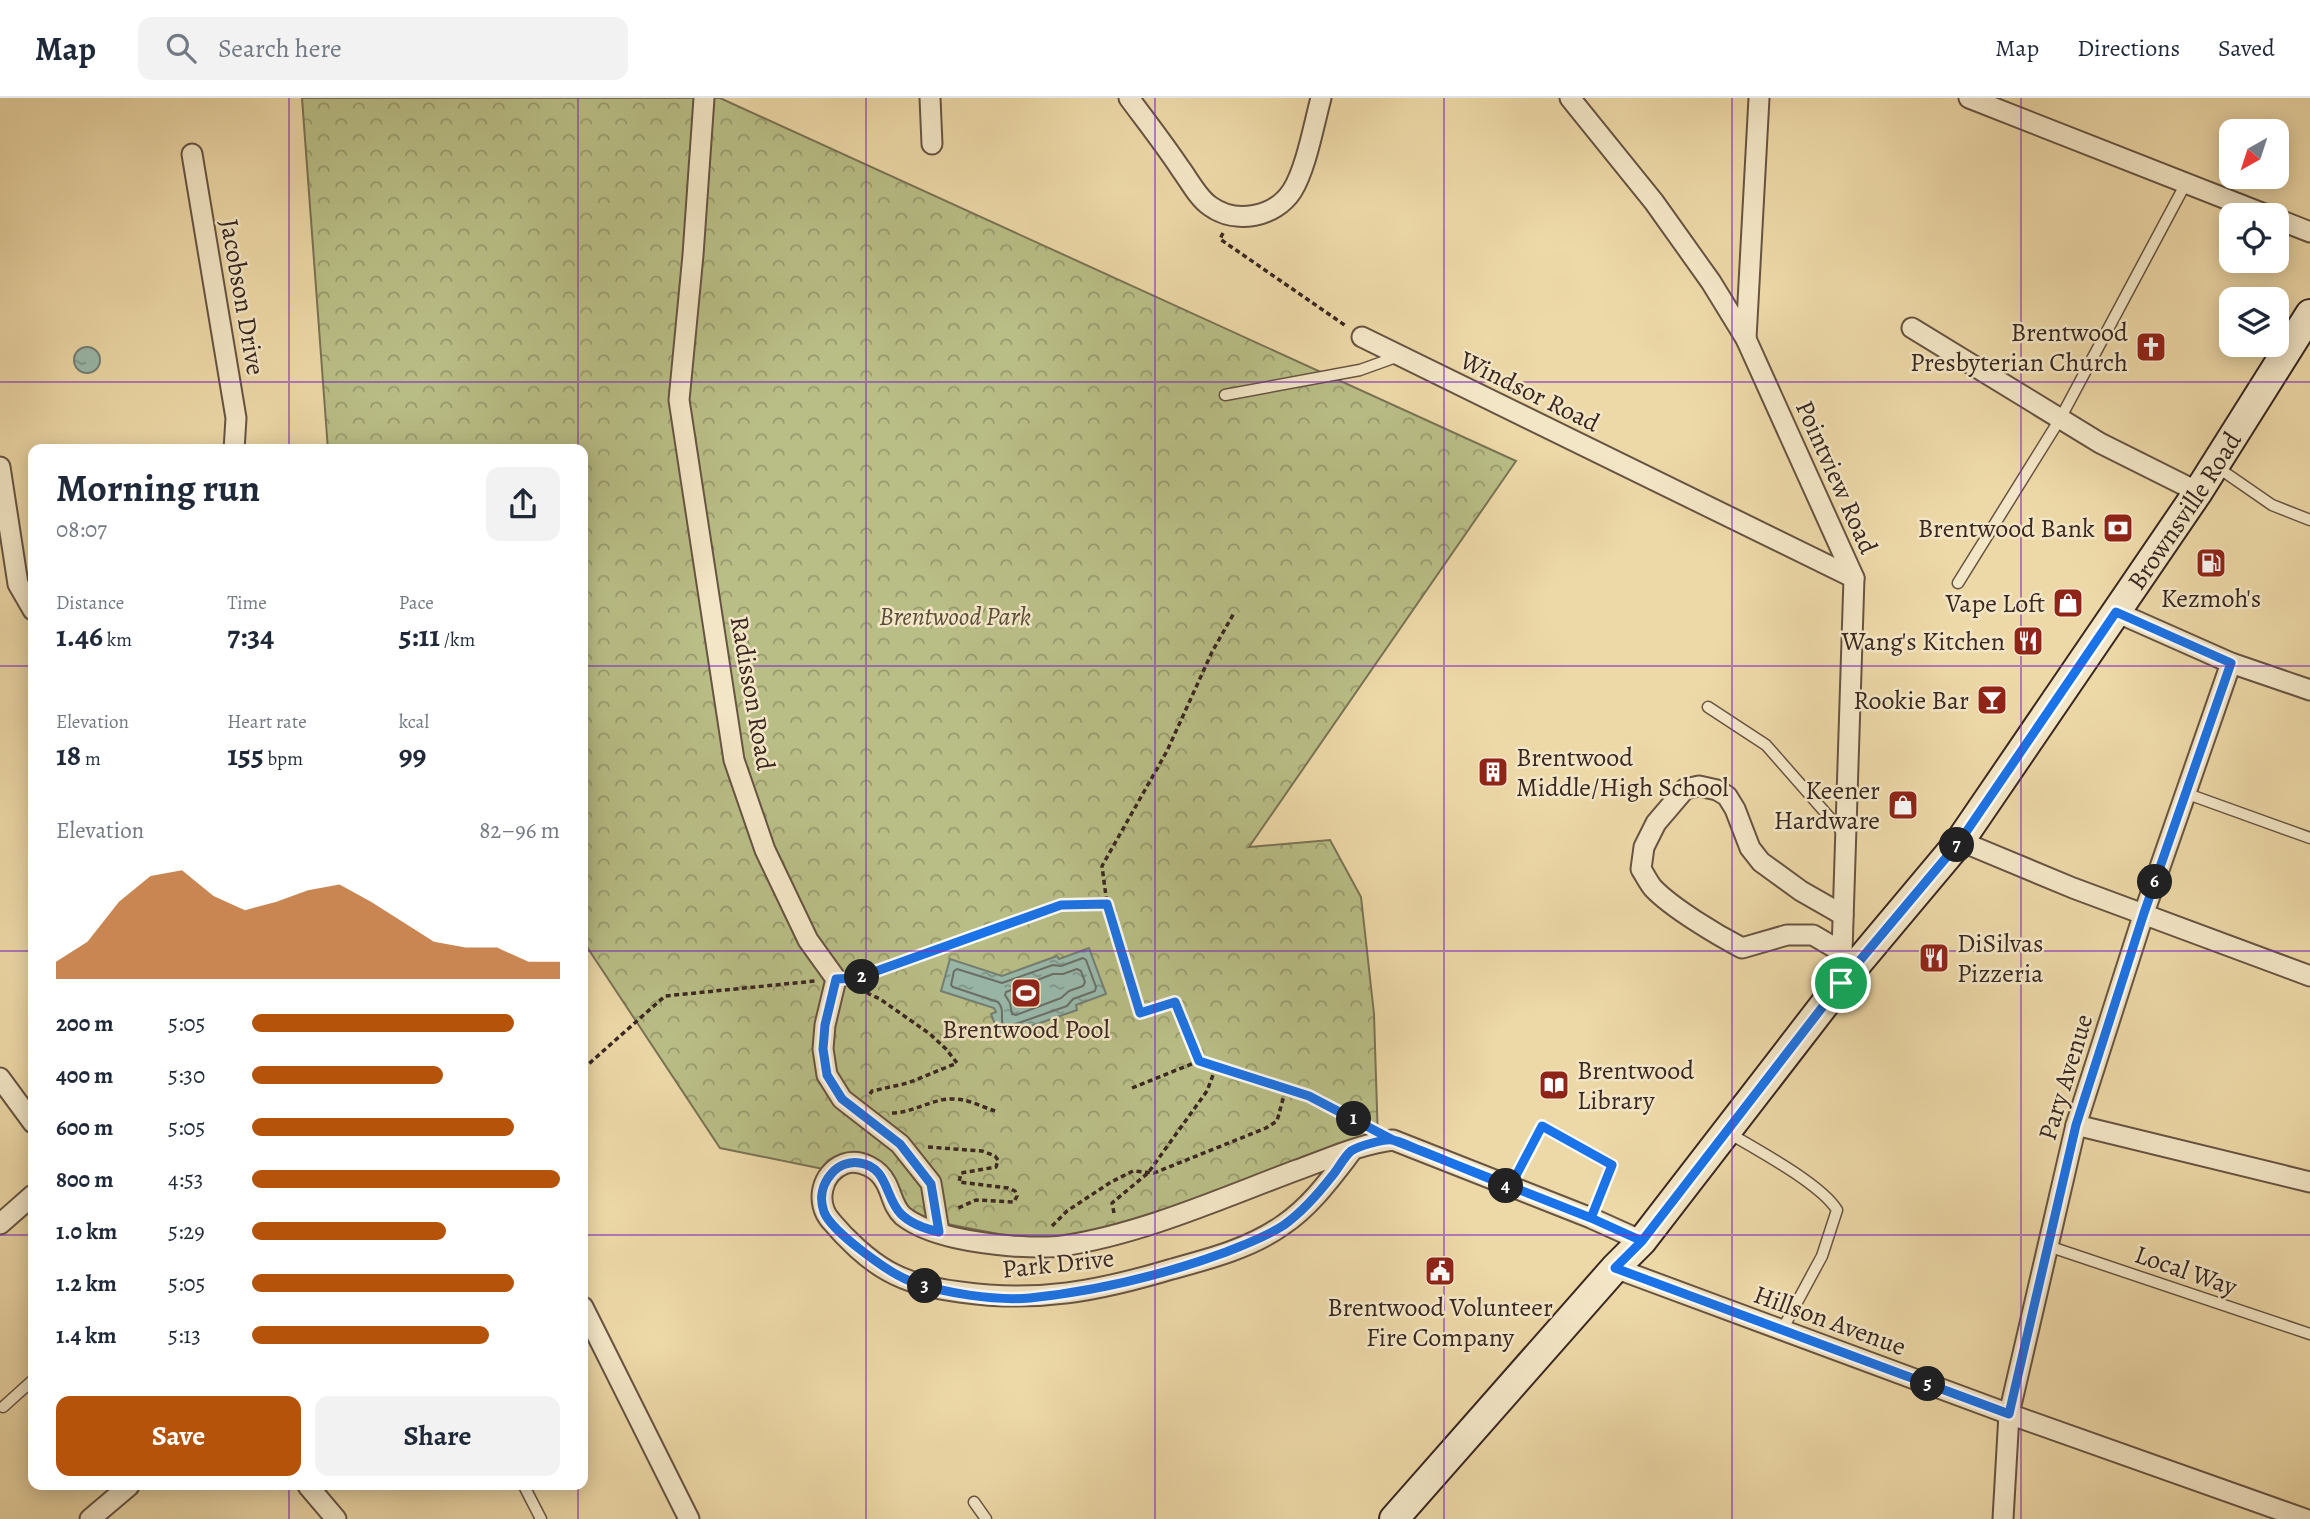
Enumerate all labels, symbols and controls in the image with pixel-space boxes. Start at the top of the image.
search box [138,17,628,80]
text: Map [35,26,96,71]
icon: search [162,29,200,67]
text: Search here [218,31,342,66]
text: Map [1995,32,2039,64]
text: Directions [2077,32,2180,64]
text: Saved [2218,32,2275,64]
north arrow [2219,119,2289,189]
map controls [2219,119,2289,357]
button: locate [2219,203,2289,273]
street label: Jacobson Drive [212,216,273,378]
button: layers [2219,287,2289,357]
place label: Brentwood Presbyterian Church [1910,315,2128,380]
church icon: Brentwood Presbyterian Church [2134,330,2168,364]
street label: Windsor Road [1453,342,1606,440]
street label: Pointview Road [1787,395,1886,559]
street label: Brownsville Road [2119,425,2250,597]
text: Morning run [56,462,260,514]
button: share [486,467,560,541]
place label: Brentwood Bank [1918,511,2095,546]
bank icon: Brentwood Bank [2101,511,2135,545]
text: 08:07 [56,514,107,545]
fuel station icon: Kezmoh's [2194,546,2228,580]
place label: Kezmoh's [2161,581,2261,616]
place label: Vape Loft [1945,586,2045,621]
shop icon: Vape Loft [2051,586,2085,620]
text: Distance [56,590,124,616]
text: Time [227,590,267,616]
text: Pace [399,590,434,616]
park label: Brentwood Park [879,599,1031,634]
street label: Radisson Road [722,613,783,773]
text: 1.46 [56,616,103,656]
text: 7:34 [227,616,274,656]
text: 5:11 [399,616,440,656]
place label: Wang's Kitchen [1841,624,2005,659]
restaurant icon: Wang's Kitchen [2011,624,2045,658]
text: km [103,627,132,653]
text: /km [440,627,475,653]
place label: Rookie Bar [1853,683,1969,718]
bar icon: Rookie Bar [1975,683,2009,717]
text: Elevation [56,709,129,735]
text: Heart rate [227,709,307,735]
text: kcal [399,709,429,735]
text: 18 [56,735,81,775]
text: 155 [227,735,264,775]
text: 99 [399,735,426,775]
place label: Brentwood Middle/High School [1516,740,1729,805]
text: m [81,746,101,772]
text: bpm [264,746,303,772]
building icon: Brentwood Middle/High School [1476,755,1510,789]
place label: Keener Hardware [1774,773,1880,838]
shop icon: Keener Hardware [1886,788,1920,822]
text: Elevation [56,815,144,846]
text: 82–96 m [479,815,560,846]
pin: 7 [1940,828,1974,862]
text: 7 [1952,831,1961,857]
pin: 6 [2138,864,2172,900]
text: 6 [2150,868,2159,894]
place label: DiSilvas Pizzeria [1957,926,2044,991]
restaurant icon: DiSilvas Pizzeria [1917,941,1951,975]
pin [1811,953,1871,1013]
pin: 2 [844,960,880,994]
text: 2 [857,963,866,989]
icon: arrive [1822,964,1860,1002]
sports icon: Brentwood Pool [1009,976,1043,1010]
text: 200 m [56,1008,114,1039]
text: 5:05 [168,1008,206,1039]
street label: Pary Avenue [2030,1010,2101,1145]
place label: Brentwood Pool [942,1012,1110,1047]
place label: Brentwood Library [1577,1053,1694,1118]
text: 400 m [56,1060,113,1091]
text: 5:30 [168,1060,205,1091]
library icon: Brentwood Library [1537,1068,1571,1102]
pin: 1 [1336,1102,1372,1136]
text: 1 [1350,1105,1357,1131]
text: 600 m [56,1112,113,1143]
text: 5:05 [168,1112,206,1143]
text: 800 m [56,1164,113,1195]
text: 4:53 [168,1164,203,1195]
pin: 4 [1488,1168,1524,1204]
text: 4 [1501,1172,1510,1198]
text: 1.0 km [56,1216,117,1247]
text: 5:29 [168,1216,205,1247]
street label: Local Way [2130,1237,2242,1304]
street label: Park Drive [1000,1240,1116,1287]
public building icon: Brentwood Volunteer Fire Company [1423,1254,1457,1288]
text: 1.2 km [56,1268,117,1299]
text: 5:05 [168,1268,206,1299]
pin: 3 [908,1268,942,1304]
text: 3 [920,1272,929,1298]
street label: Hillson Avenue [1749,1277,1911,1364]
place label: Brentwood Volunteer Fire Company [1327,1290,1553,1355]
text: 1.4 km [56,1320,117,1351]
text: 5:13 [168,1320,201,1351]
pin: 5 [1910,1366,1946,1402]
text: 5 [1923,1370,1932,1396]
button: Save [56,1396,301,1476]
button: Share [315,1396,560,1476]

